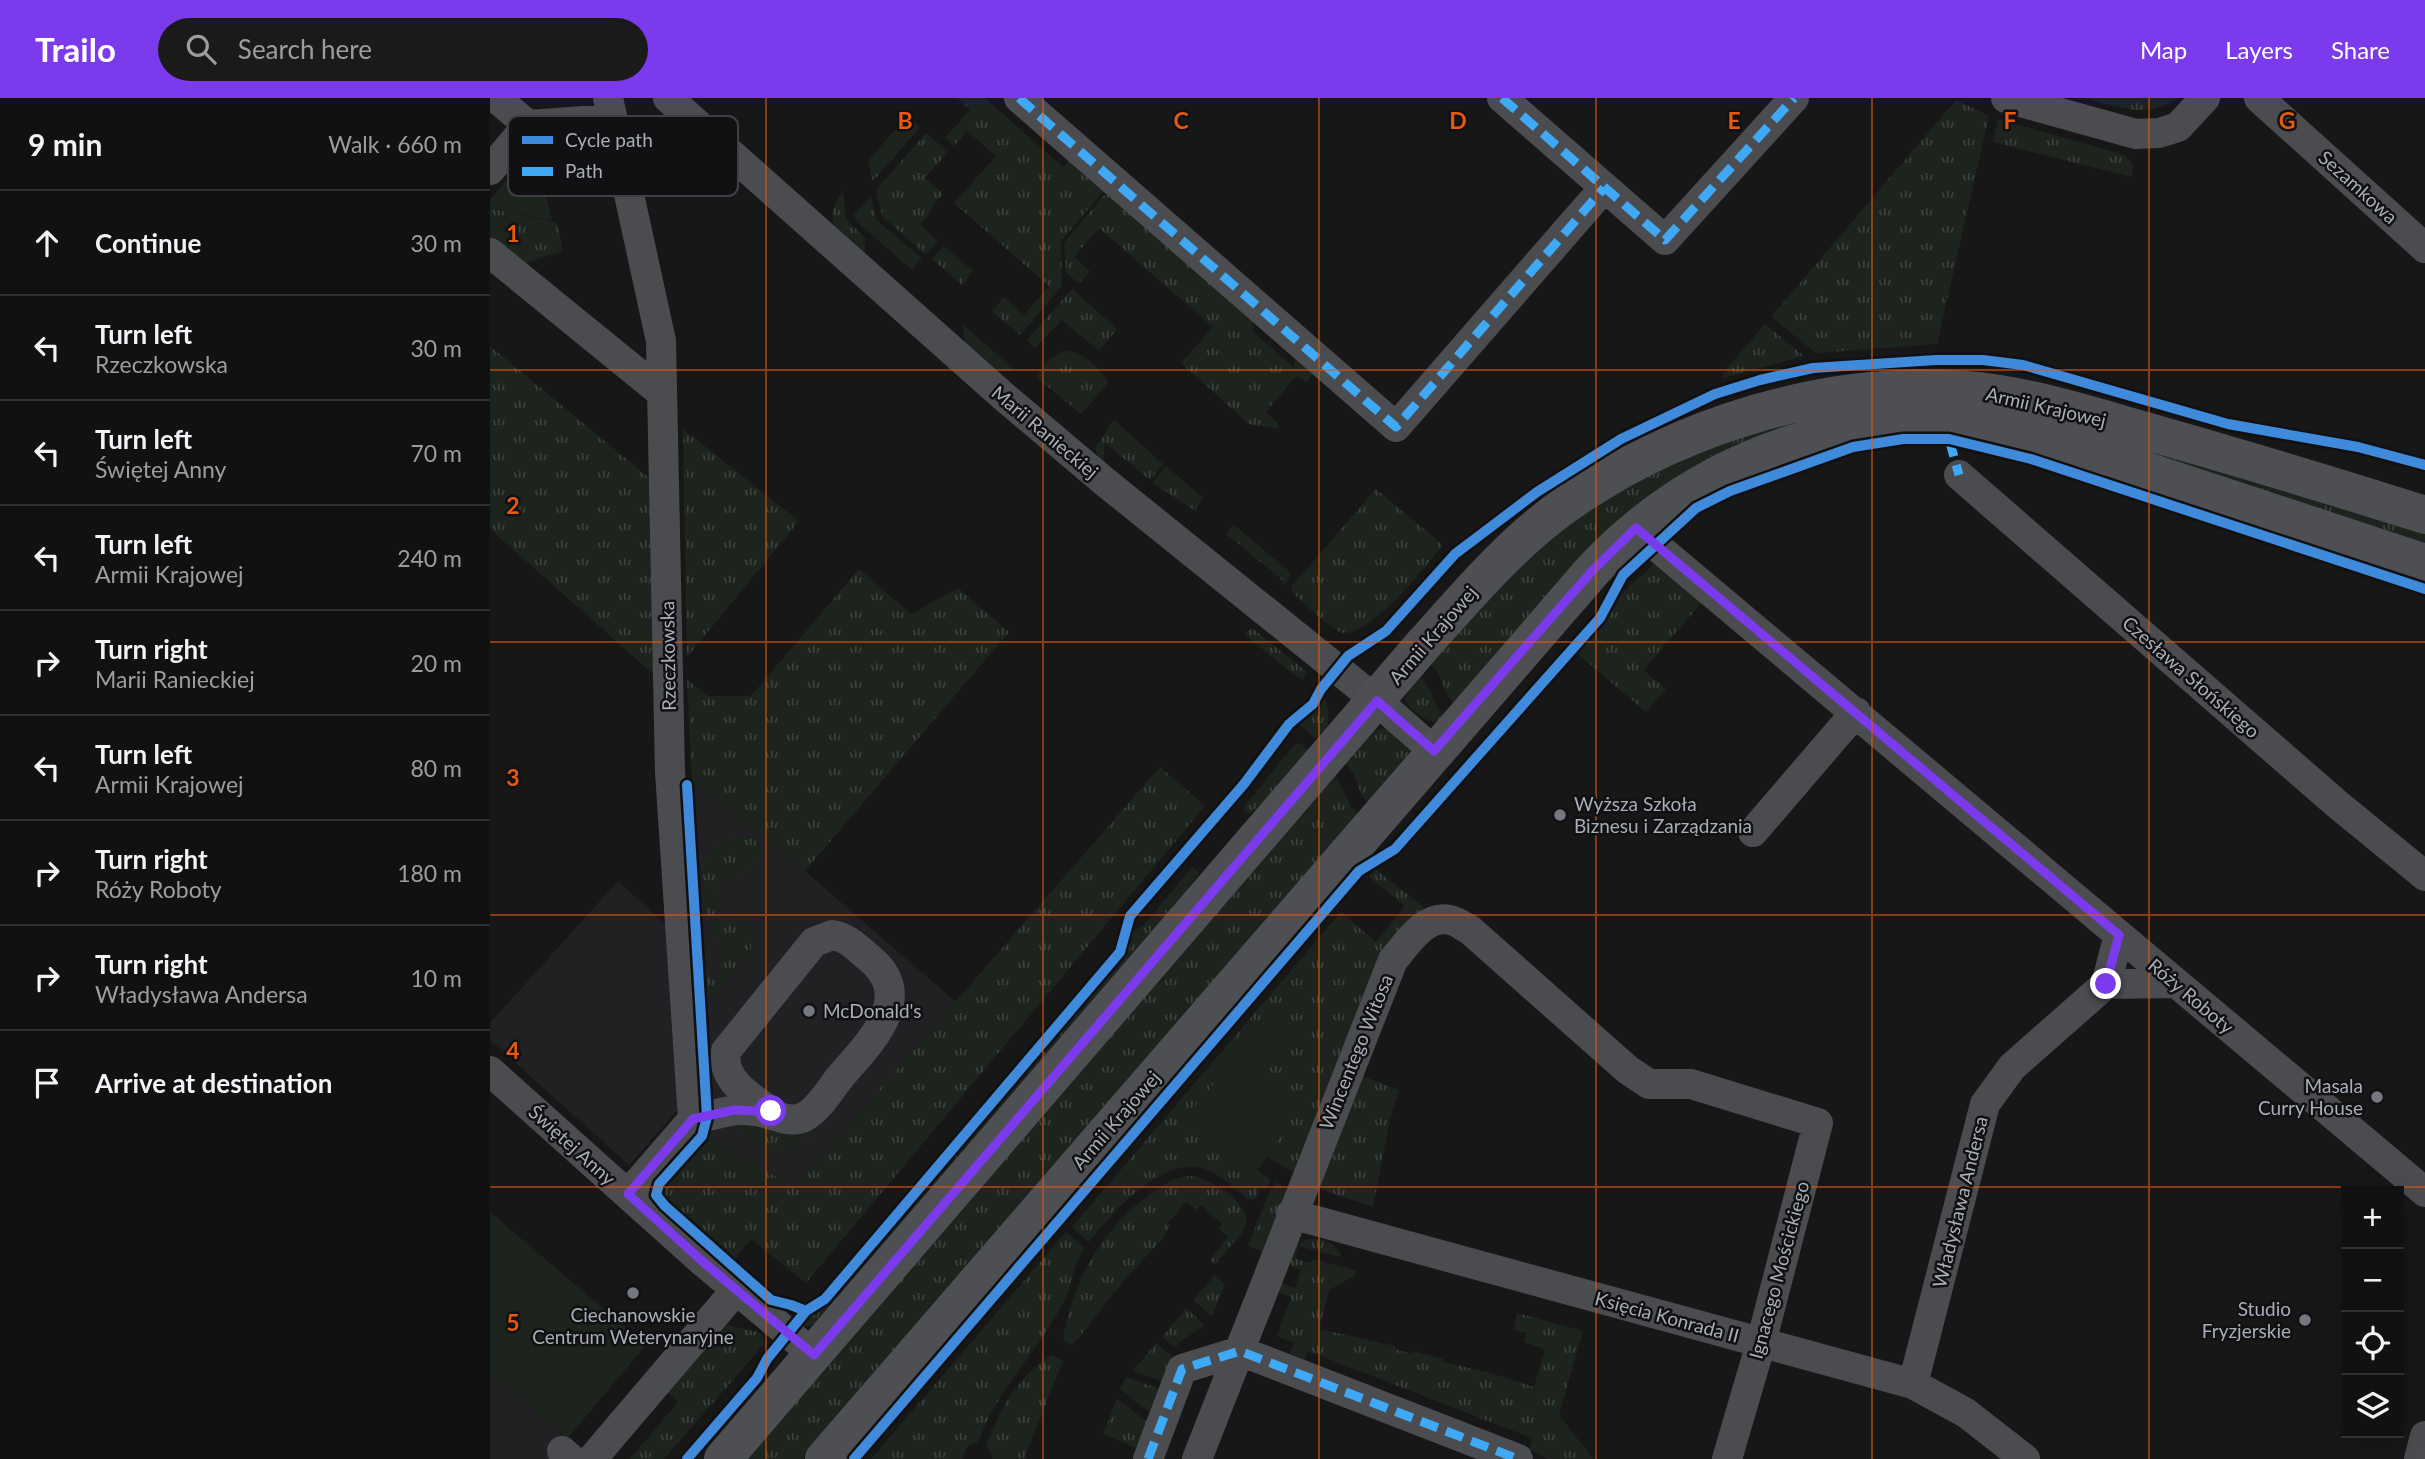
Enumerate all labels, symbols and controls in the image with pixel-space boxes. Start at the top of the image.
search box [158,18,648,81]
text: Trailo [35,29,116,69]
icon: search [182,30,220,68]
text: Search here [238,33,372,65]
text: Map [2140,35,2187,64]
text: Layers [2225,35,2293,64]
text: Share [2331,35,2390,64]
text: B [897,106,913,134]
text: C [1173,106,1189,134]
text: D [1449,106,1467,134]
text: E [1727,106,1741,134]
text: F [2003,106,2017,134]
text: G [2279,106,2295,134]
legend [508,116,738,196]
text: 9 min [28,126,102,162]
text: Cycle path [565,128,653,151]
text: Walk · 660 m [328,130,462,158]
street label: Sezamkowa [2314,145,2402,228]
text: Path [565,159,603,182]
text: 1 [506,219,520,247]
icon: ahead [28,224,66,262]
text: Continue [95,227,201,259]
text: 30 m [411,229,462,257]
text: Turn left [95,318,192,350]
icon: left [28,329,66,367]
text: 30 m [411,334,462,362]
text: Rzeczkowska [95,350,228,378]
street label: Marii Ranieckiej [987,380,1103,483]
street label: Armii Krajowej [1984,382,2108,432]
text: Turn left [95,423,192,455]
icon: left [28,434,66,472]
text: 70 m [411,439,462,467]
text: Świętej Anny [95,455,226,483]
text: 2 [506,491,520,519]
text: Turn left [95,528,192,560]
icon: left [28,539,66,577]
text: 240 m [397,544,462,572]
text: Armii Krajowej [95,560,244,588]
street label: Armii Krajowej [1384,581,1482,689]
street label: Rzeczkowska [655,601,680,711]
street label: Czesława Słońskiego [2118,611,2265,742]
text: Turn right [95,633,208,665]
icon: right [28,644,66,682]
text: 20 m [411,649,462,677]
text: Marii Ranieckiej [95,665,255,693]
text: Turn left [95,738,192,770]
icon: left [28,749,66,787]
text: 80 m [411,754,462,782]
text: 3 [506,763,520,791]
text: Armii Krajowej [95,770,244,798]
place label: Wyższa Szkoła Biznesu i Zarządzania [1574,792,1752,837]
marker: Wyższa Szkoła Biznesu i Zarządzania [1552,807,1568,823]
text: Turn right [95,843,208,875]
icon: right [28,854,66,892]
text: 180 m [397,859,462,887]
text: Róży Roboty [95,875,222,903]
text: Turn right [95,948,208,980]
street label: Róży Roboty [2144,953,2239,1038]
icon: right [28,959,66,997]
text: 10 m [411,964,462,992]
route end [2090,968,2121,999]
street label: Wincentego Witosa [1314,971,1397,1133]
text: Władysława Andersa [95,980,308,1008]
place label: McDonald's [823,999,922,1022]
marker: McDonald's [801,1003,817,1019]
text: 4 [506,1036,520,1064]
icon: arrive [28,1064,66,1102]
street label: Armii Krajowej [1067,1066,1165,1174]
text: Arrive at destination [95,1067,332,1099]
place label: Masala Curry House [2258,1074,2363,1119]
marker: Masala Curry House [2369,1089,2385,1105]
route start [755,1095,786,1126]
street label: Świętej Anny [524,1100,621,1190]
street label: Władysława Andersa [1927,1114,1992,1290]
street label: Ignacego Mościckiego [1744,1178,1813,1361]
map controls [2341,1186,2404,1438]
button: + [2341,1186,2404,1249]
button: − [2341,1249,2404,1312]
marker: Ciechanowskie Centrum Weterynaryjne [625,1285,641,1301]
street label: Księcia Konrada II [1593,1286,1742,1347]
place label: Studio Fryzjerskie [2202,1297,2291,1342]
place label: Ciechanowskie Centrum Weterynaryjne [532,1303,734,1348]
text: 5 [506,1308,520,1336]
marker: Studio Fryzjerskie [2297,1312,2313,1328]
button: locate [2341,1312,2404,1375]
button: layers [2341,1375,2404,1438]

